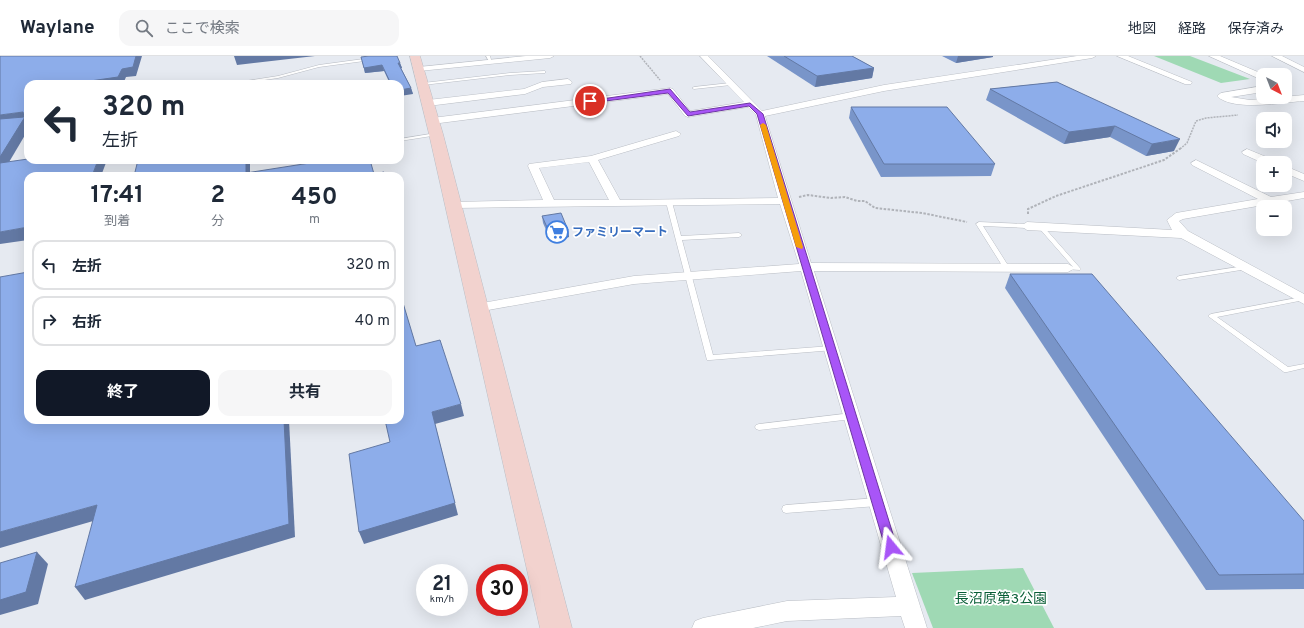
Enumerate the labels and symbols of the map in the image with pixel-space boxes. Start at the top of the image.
north arrow [1256,68,1292,104]
pin [573,84,607,118]
supermarket icon: ファミリーマート [544,219,570,245]
place label: ファミリーマート [572,225,668,241]
position arrow [870,526,912,568]
speed limit sign: 30 [476,564,528,616]
park label: 長沼原第3公園 [955,590,1047,608]

